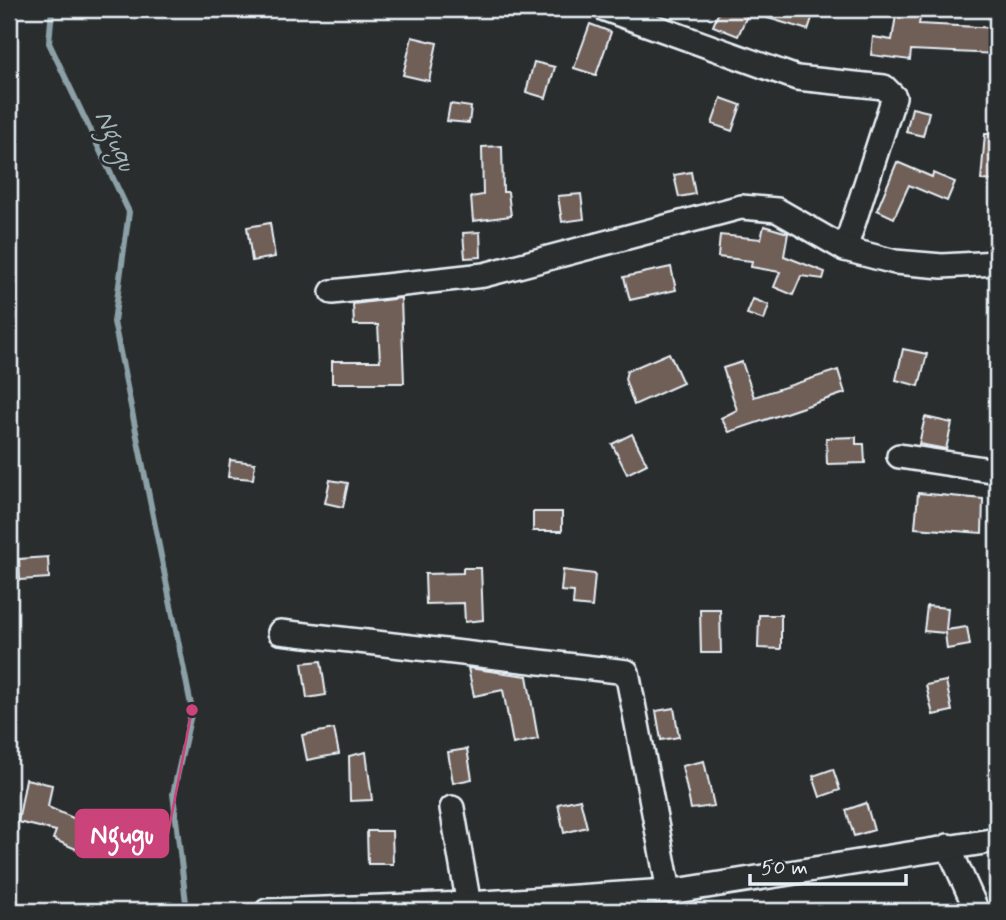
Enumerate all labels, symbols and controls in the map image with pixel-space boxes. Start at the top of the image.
water label: Ngugu [83,105,143,179]
callout: Ngugu [76,810,168,857]
text: Ngugu [90,819,154,856]
scale bar [750,843,906,887]
text: 50 m [761,854,808,882]

